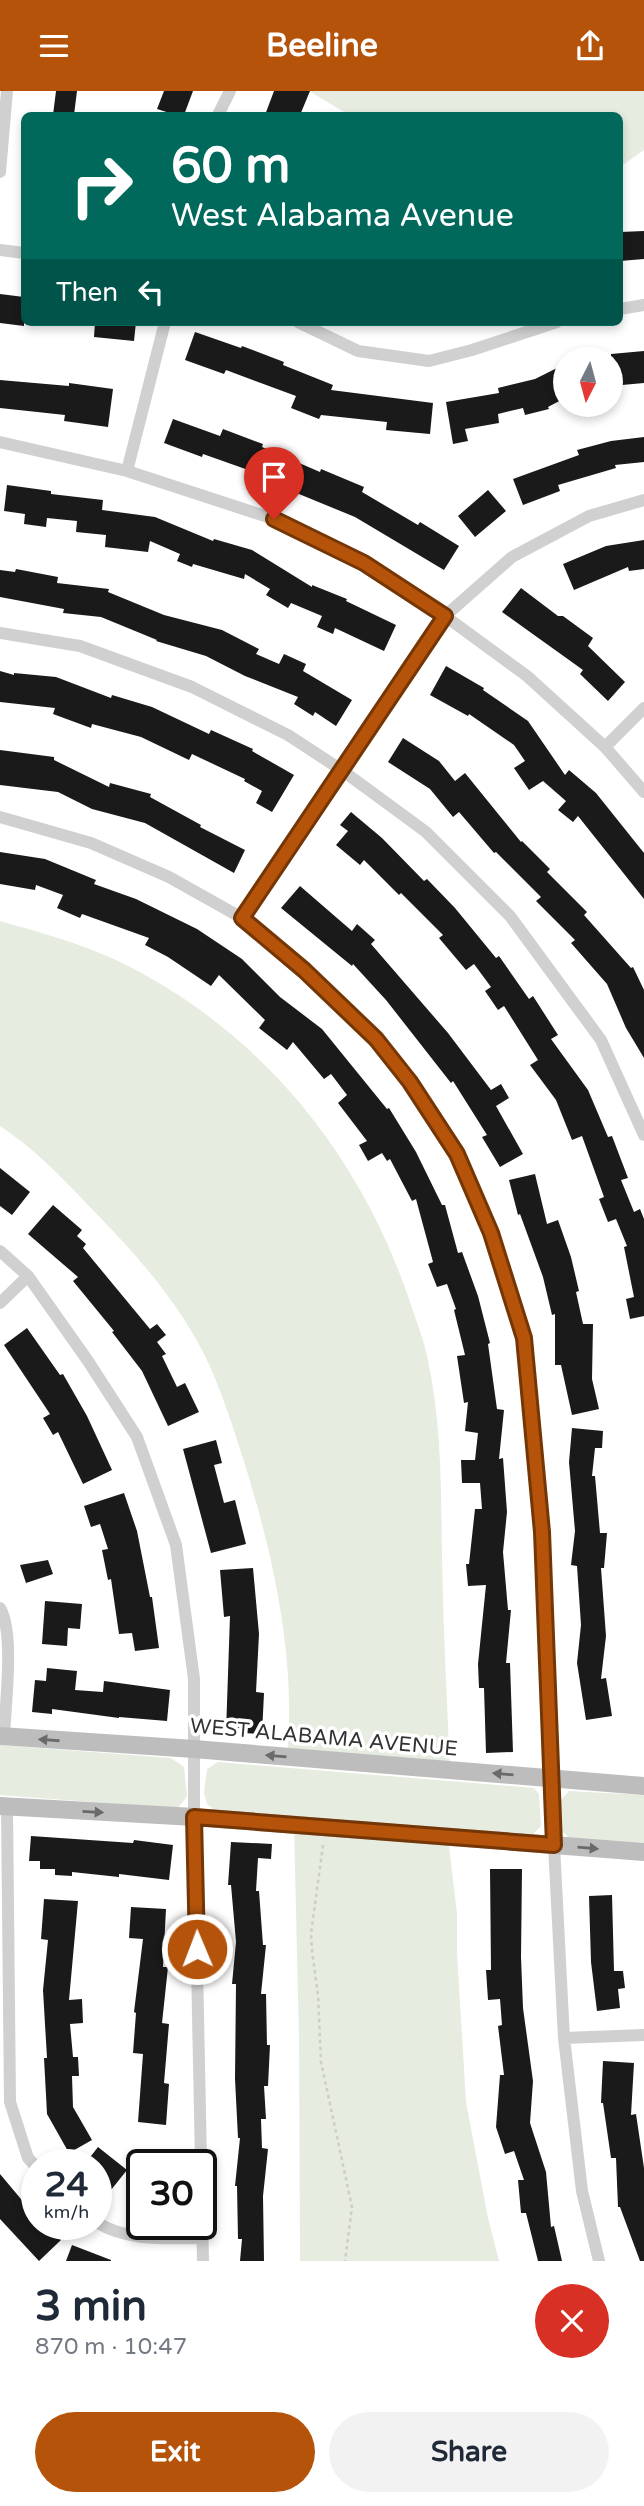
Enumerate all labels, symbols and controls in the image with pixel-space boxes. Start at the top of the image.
icon: menu [35,27,73,65]
text: Beeline [266,27,378,65]
icon: share [571,27,609,65]
text: 60 m [171,137,290,196]
icon: right [56,140,147,231]
text: West Alabama Avenue [171,197,514,235]
icon: left [132,273,170,311]
text: Then [56,277,118,308]
north arrow [553,347,623,417]
map controls [553,347,623,417]
pin [244,447,304,519]
icon: arrive [255,458,293,496]
street label: WEST ALABAMA AVENUE [189,1713,459,1762]
one-way arrow [38,1734,60,1745]
one-way arrow [265,1750,287,1761]
one-way arrow [492,1768,514,1779]
one-way arrow [82,1806,104,1817]
one-way arrow [577,1843,599,1854]
position arrow [160,1912,234,1986]
speed limit sign: 30 [126,2149,217,2240]
text: 24 [45,2164,88,2206]
text: km/h [44,2201,89,2223]
text: 3 min [35,2281,147,2332]
button: close [535,2284,609,2358]
text: 870 m · 10:47 [35,2333,187,2361]
button: Exit [35,2412,315,2492]
button: Share [329,2412,609,2492]

